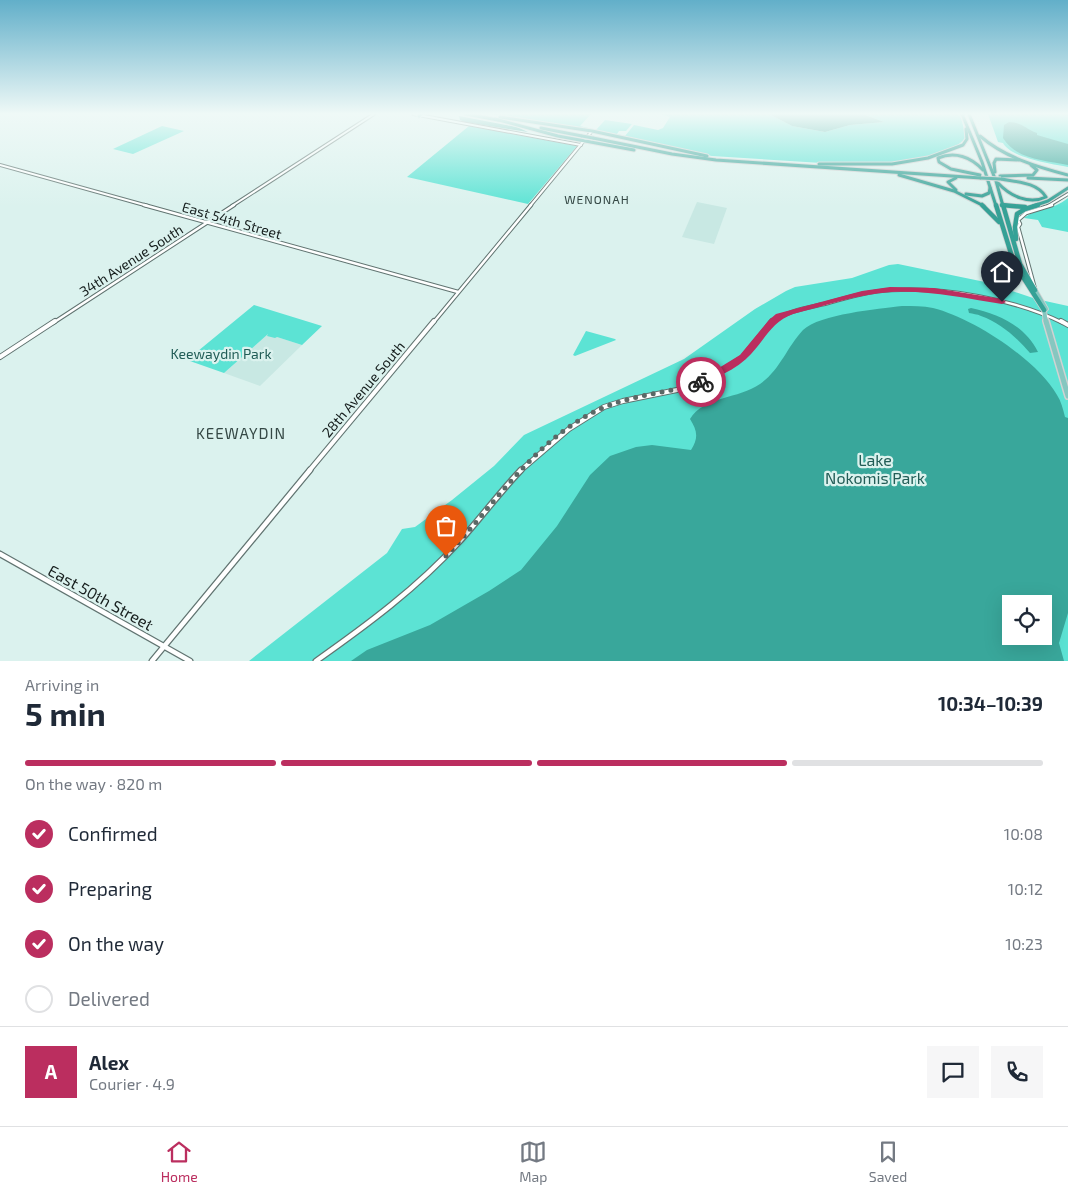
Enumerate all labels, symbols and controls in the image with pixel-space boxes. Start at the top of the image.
district label: WENONAH [564,192,630,206]
street label: East 54th Street [180,198,284,242]
street label: 34th Avenue South [76,220,186,300]
pin [981,251,1023,302]
icon: home [988,258,1016,286]
street label: 28th Avenue South [318,338,408,440]
park label: Keewaydin Park [170,345,272,362]
courier [676,357,726,407]
icon: bike [687,368,715,396]
district label: KEEWAYDIN [196,424,286,442]
park label: Lake Nokomis Park [825,450,925,487]
pin [425,505,467,556]
icon: bag [432,512,460,540]
street label: East 50th Street [45,560,157,634]
map controls [1002,595,1052,645]
button: locate [1002,595,1052,645]
text: Arriving in [25,675,99,694]
text: 10:34–10:39 [938,692,1043,715]
text: 5 min [25,694,106,732]
text: On the way · 820 m [25,774,162,793]
icon: check [25,820,53,848]
text: Confirmed [68,822,158,845]
text: 10:08 [1004,824,1043,843]
icon: check [25,875,53,903]
text: Preparing [68,877,152,900]
text: 10:12 [1008,879,1043,898]
icon: check [25,930,53,958]
text: On the way [68,932,164,955]
text: 10:23 [1005,934,1043,953]
text: Delivered [68,987,150,1010]
button: chat [927,1046,979,1098]
button: phone [991,1046,1043,1098]
text: Alex [89,1051,129,1074]
text: A [45,1060,57,1083]
text: Courier · 4.9 [89,1074,175,1093]
tab: Home [161,1138,198,1185]
tab: Map [519,1138,547,1185]
tab: Saved [869,1138,907,1185]

